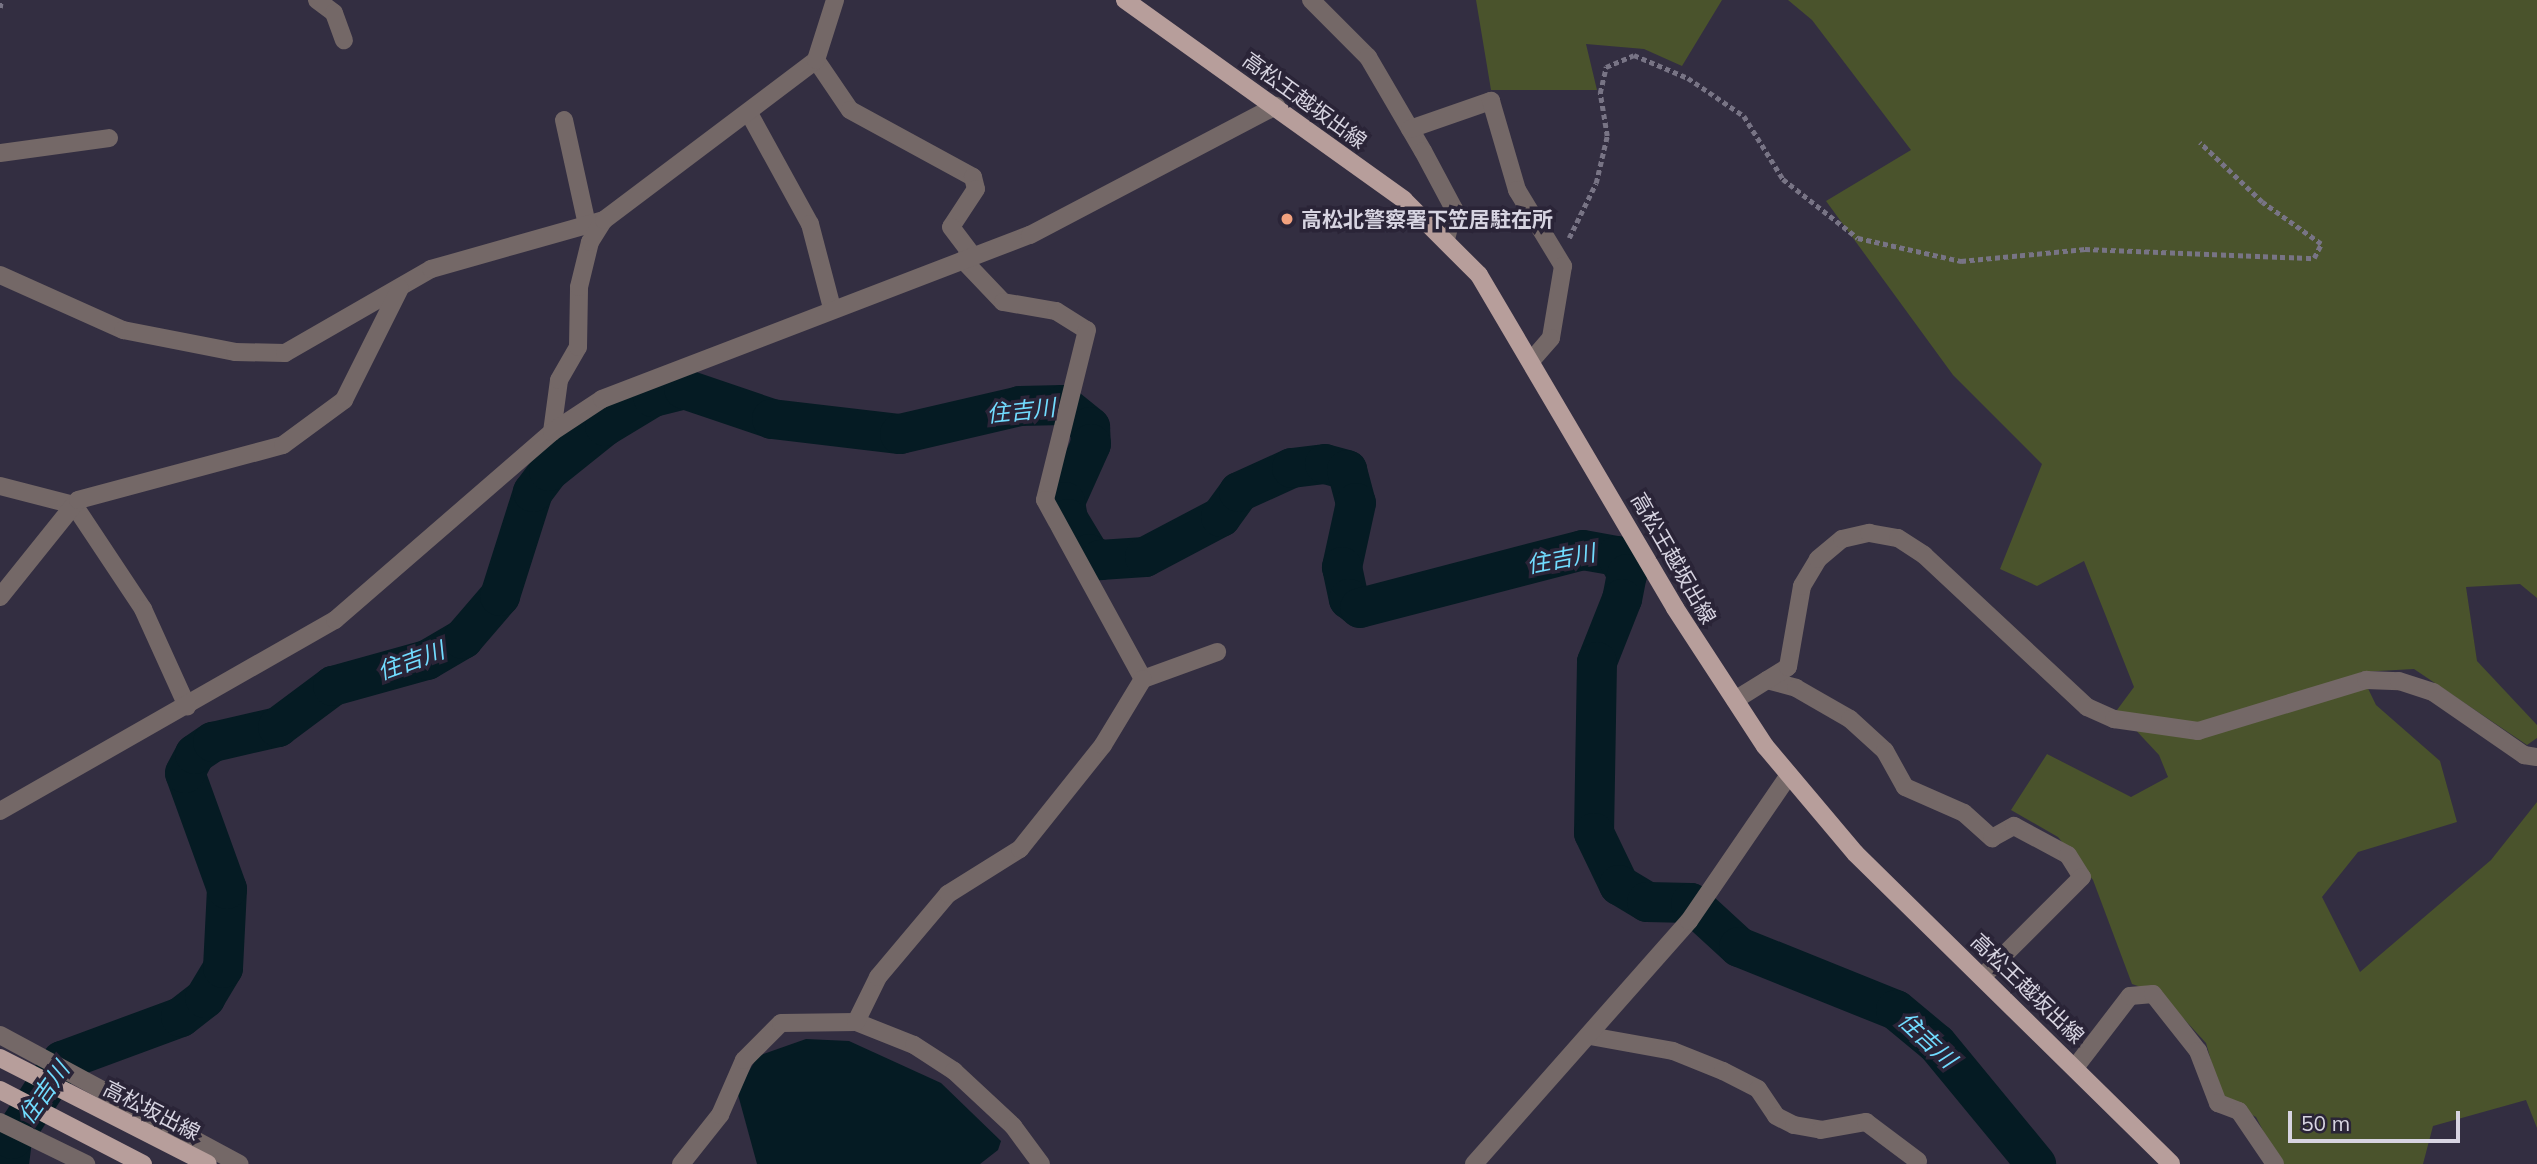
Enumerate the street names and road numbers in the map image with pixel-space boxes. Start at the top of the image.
street label: 高松王越坂出線 [1238,47,1372,153]
street label: 高松王越坂出線 [1626,488,1722,628]
street label: 高松王越坂出線 [1966,928,2090,1048]
street label: 高松坂出線 [100,1075,204,1145]

